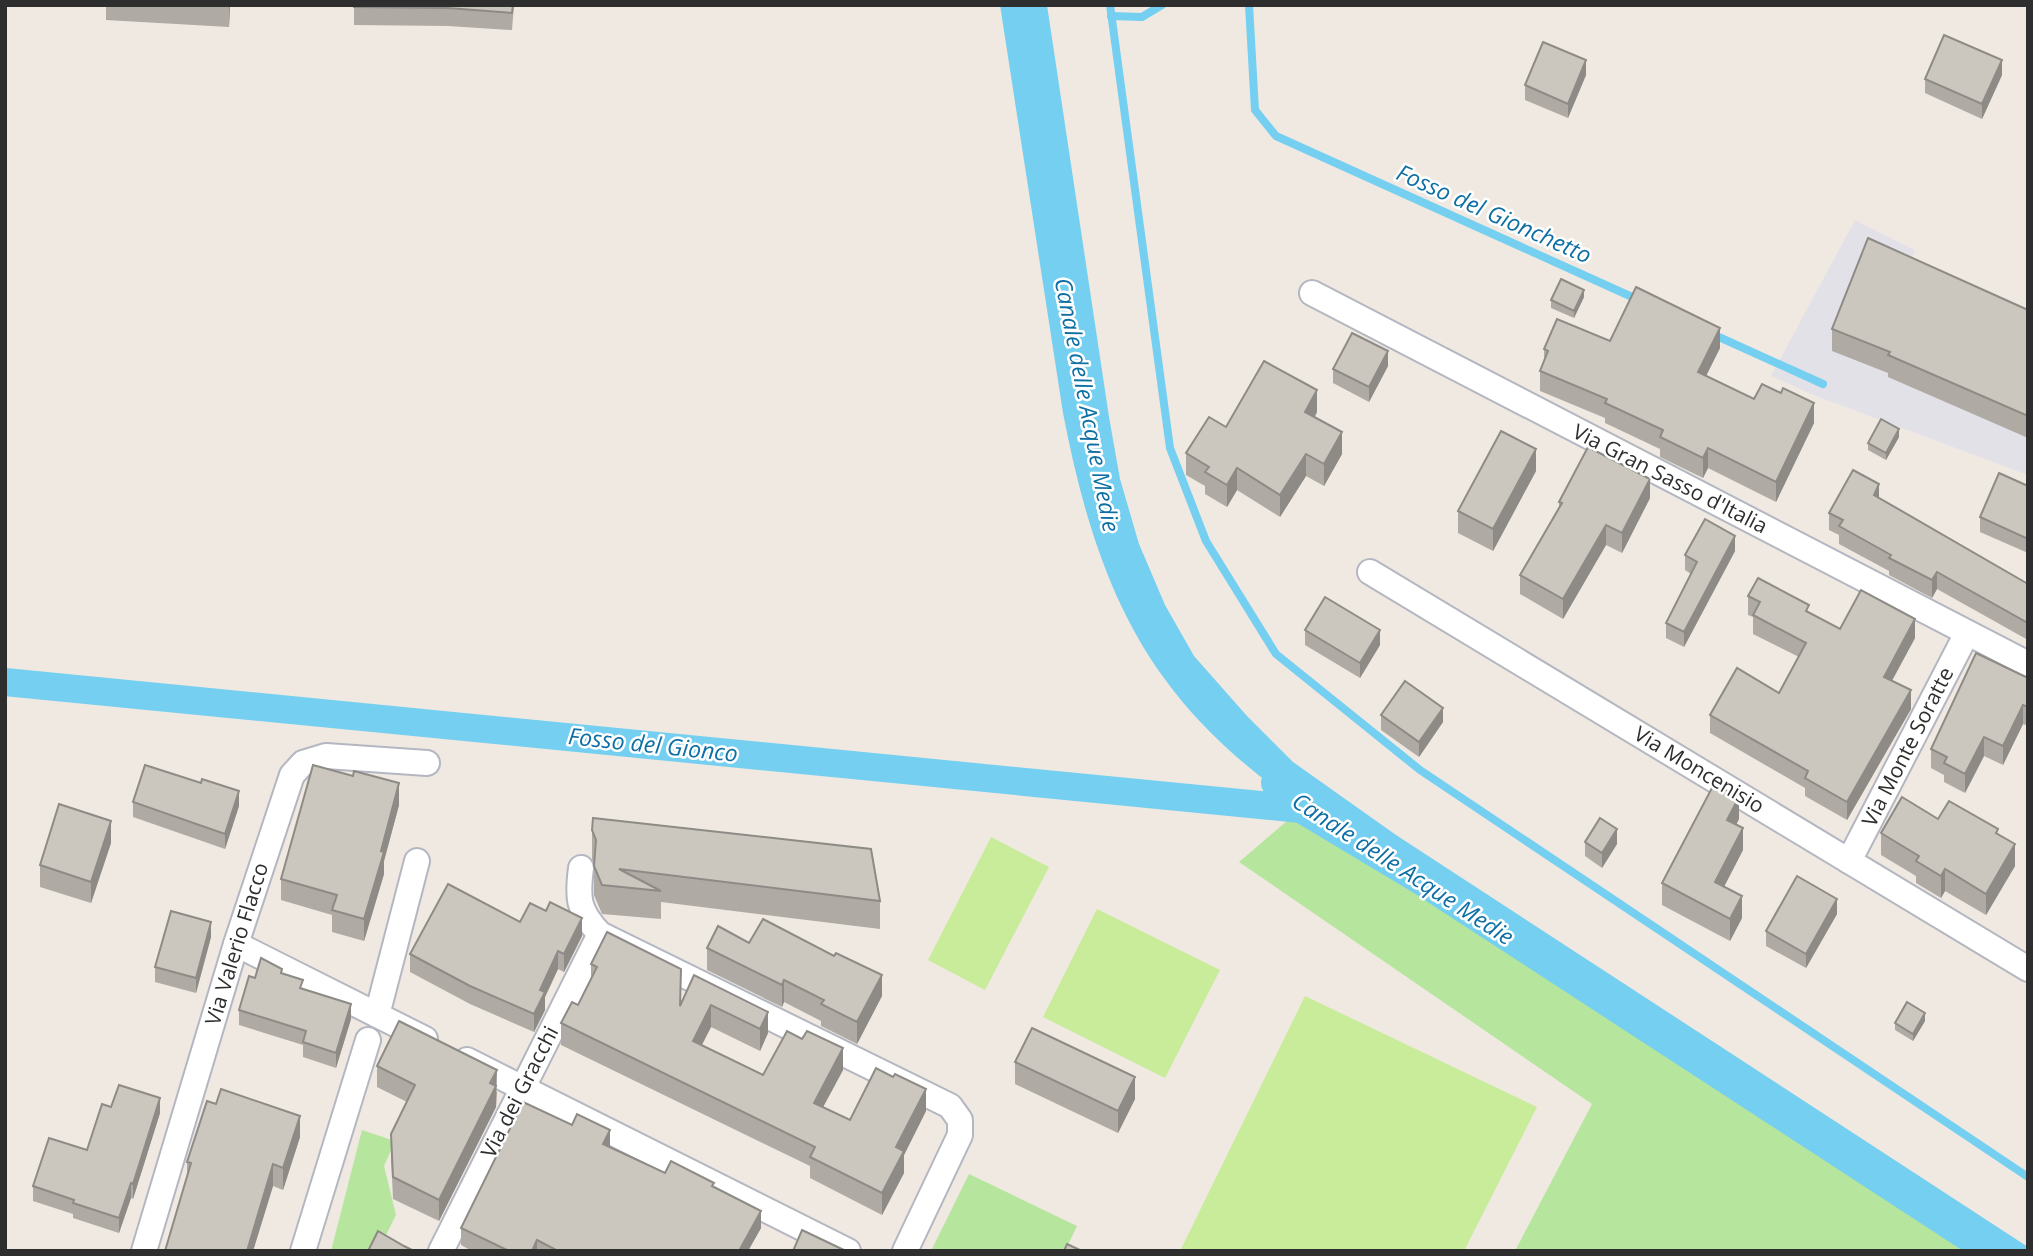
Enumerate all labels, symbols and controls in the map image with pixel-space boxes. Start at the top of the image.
water label: Fosso del Gionchetto [1392,156,1597,270]
water label: Canale delle Acque Medie [1048,275,1128,535]
street label: Via Gran Sasso d'Italia [1568,417,1773,539]
street label: Via Monte Soratte [1855,662,1959,831]
water label: Fosso del Gionco [567,719,739,769]
street label: Via Moncenisio [1629,719,1770,819]
water label: Canale delle Acque Medie [1286,784,1521,952]
street label: Via Valerio Flacco [198,859,274,1028]
street label: Via dei Gracchi [474,1021,564,1162]

